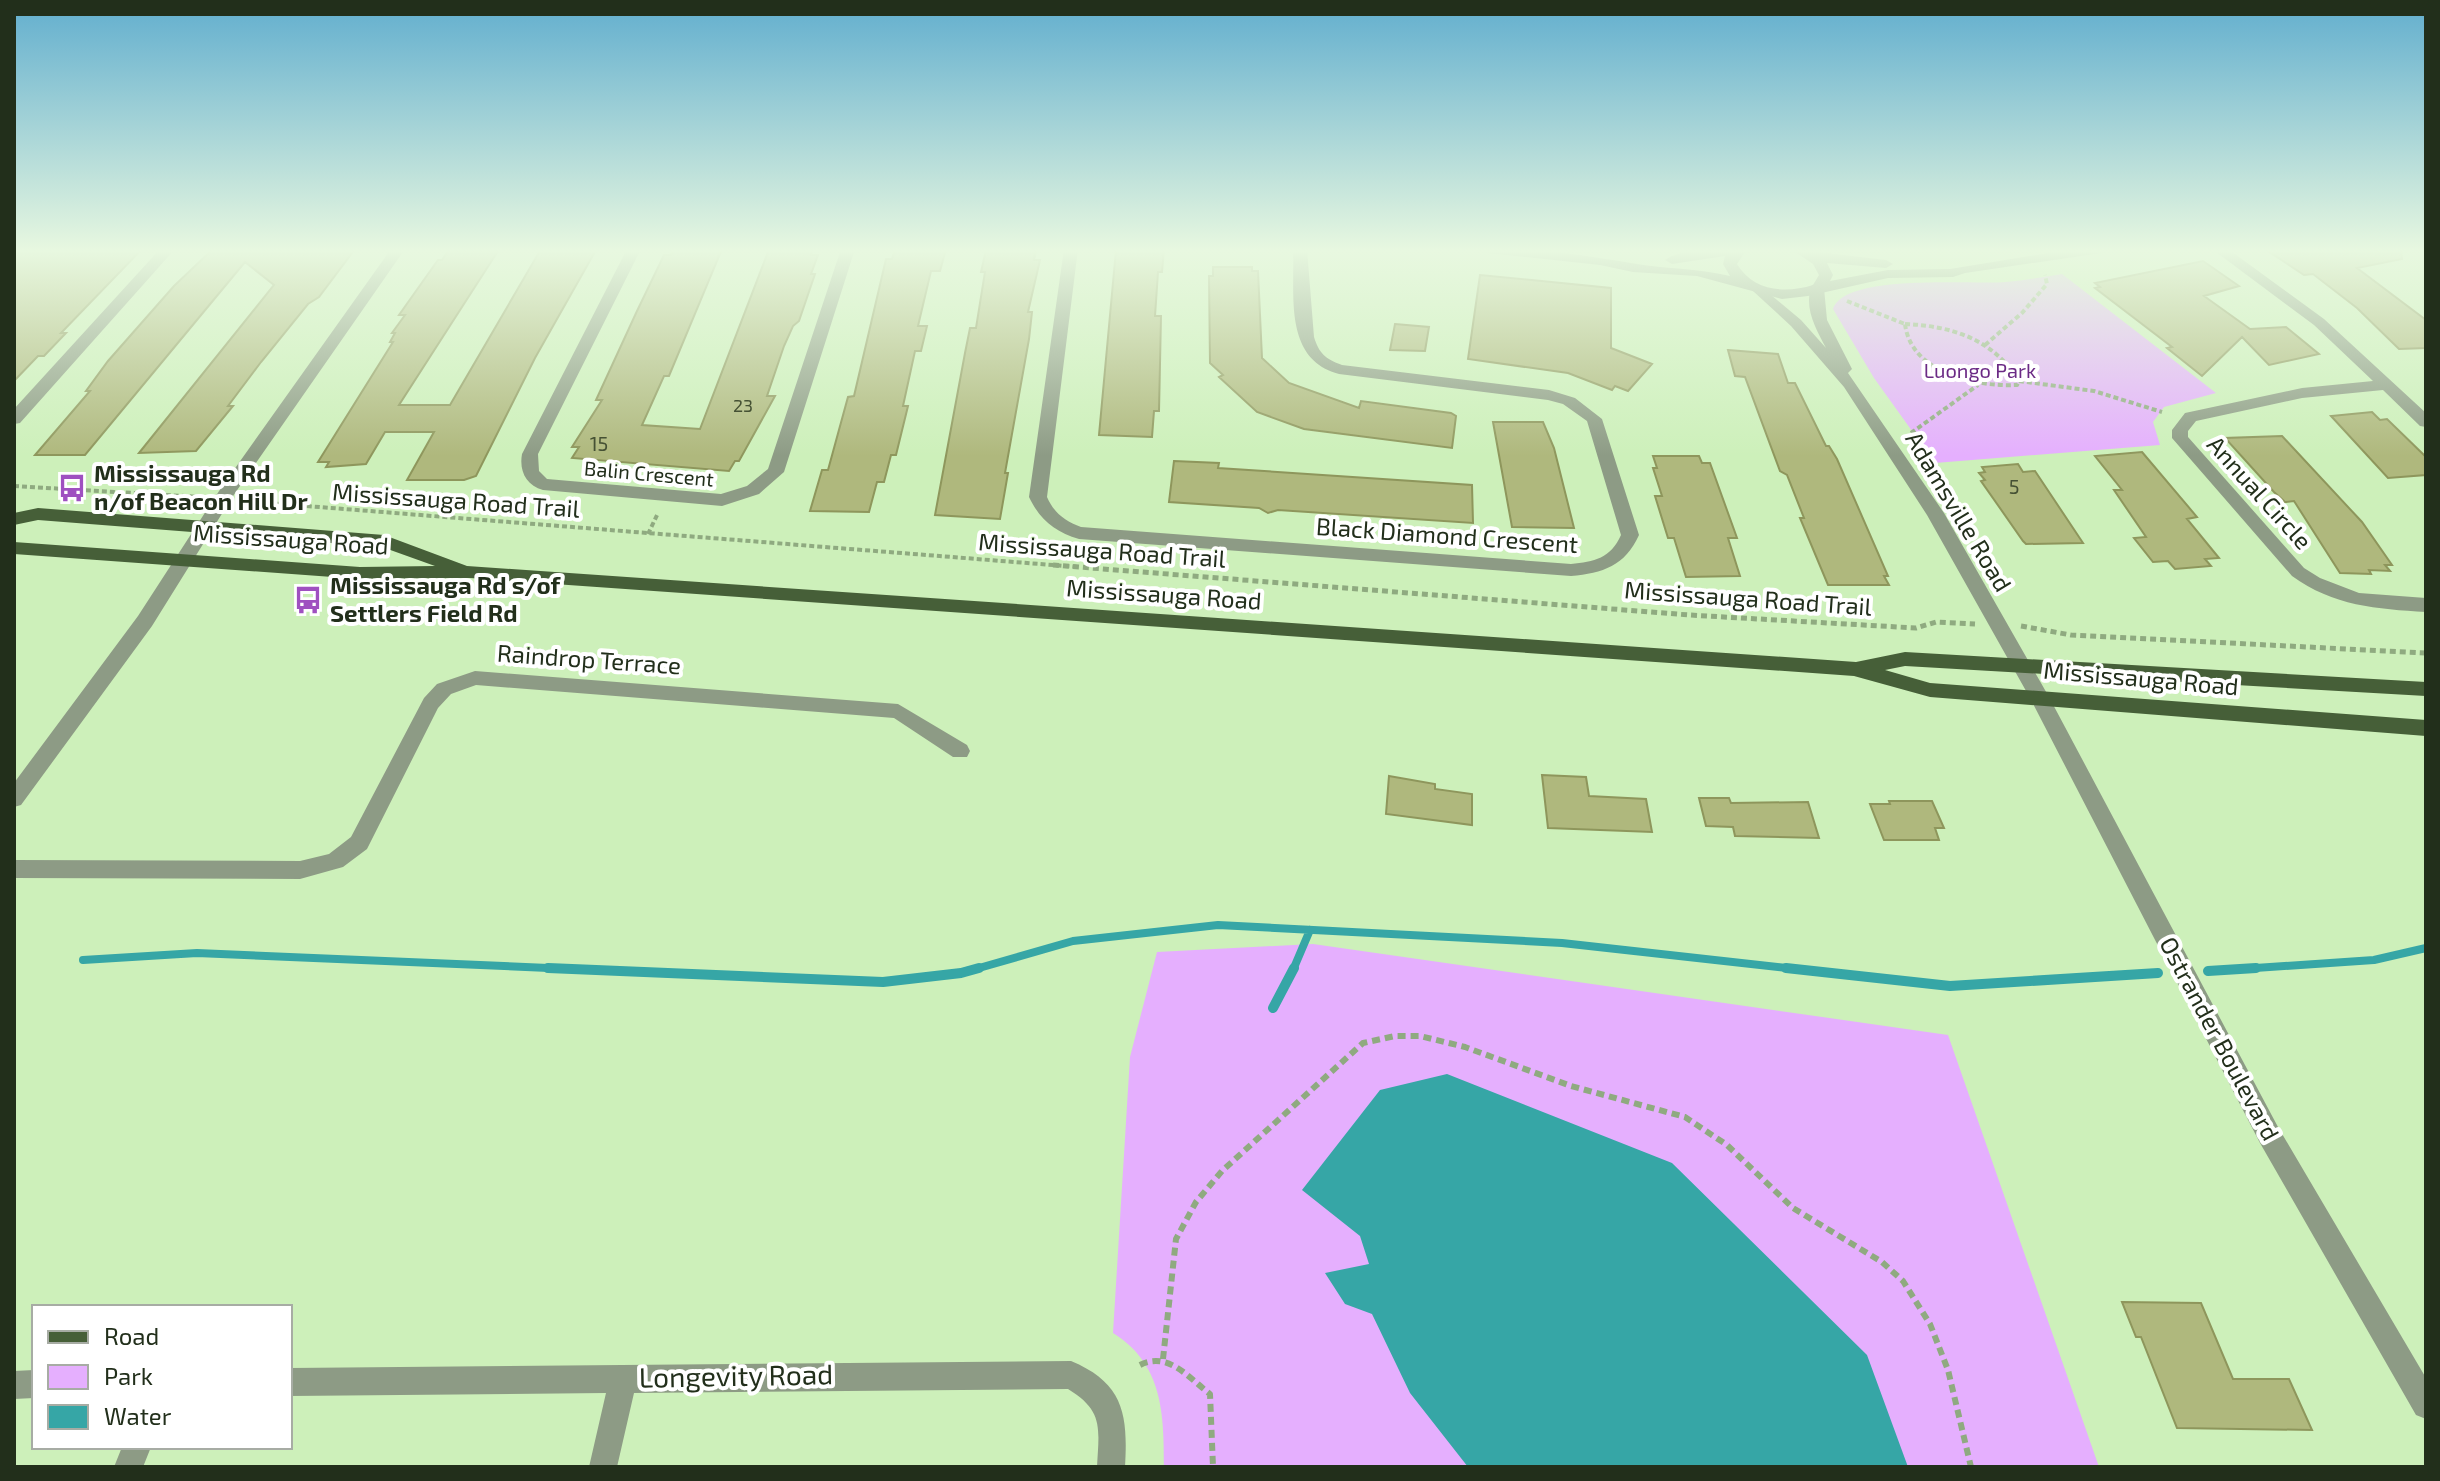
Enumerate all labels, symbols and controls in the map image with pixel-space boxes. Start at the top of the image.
park label: Luongo Park [1924,358,2036,382]
house number: 23 [733,394,753,416]
street label: Adamsville Road [1900,426,2018,596]
street label: Annual Circle [2202,429,2318,555]
house number: 15 [590,431,608,455]
street label: Balin Crescent [583,455,715,491]
place label: Mississauga Rd n/of Beacon Hill Dr [94,458,308,515]
bus stop icon: Mississauga Rd n/of Beacon Hill Dr [57,473,87,503]
house number: 5 [2009,474,2019,498]
street label: Mississauga Road Trail [331,476,581,523]
street label: Black Diamond Crescent [1315,511,1579,558]
street label: Mississauga Road [193,517,390,560]
street label: Mississauga Road Trail [977,526,1227,573]
place label: Mississauga Rd s/of Settlers Field Rd [330,570,562,627]
street label: Mississauga Road [1066,572,1263,615]
street label: Mississauga Road Trail [1623,574,1873,621]
bus stop icon: Mississauga Rd s/of Settlers Field Rd [293,585,323,615]
street label: Raindrop Terrace [496,638,682,679]
street label: Mississauga Road [2042,655,2240,700]
street label: Ostrander Boulevard [2154,932,2286,1145]
legend [32,1305,292,1449]
text: Road [104,1321,159,1350]
street label: Longevity Road [639,1356,833,1394]
text: Park [104,1361,153,1390]
text: Water [104,1401,172,1430]

